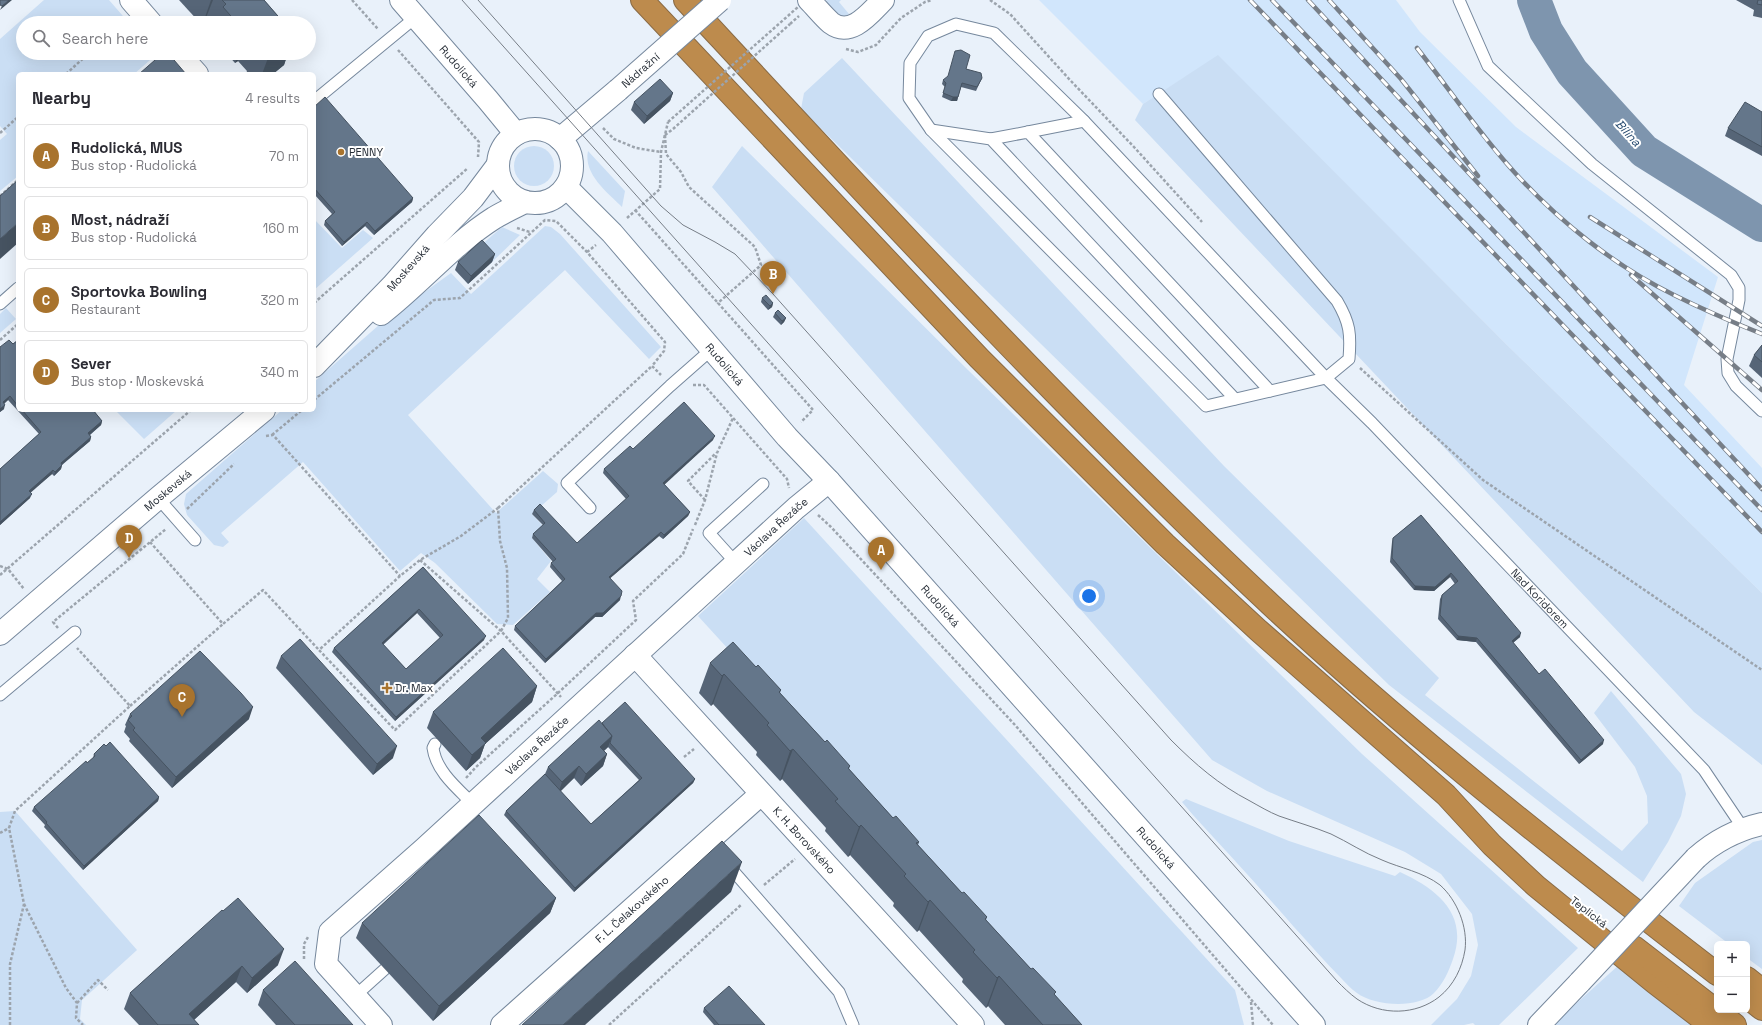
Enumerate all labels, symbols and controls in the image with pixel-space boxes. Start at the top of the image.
search box [16,16,316,60]
icon: search [30,27,52,49]
text: Search here [62,29,148,48]
street label: Rudolická [437,42,481,91]
street label: Nádražní [619,49,663,91]
text: Nearby [32,87,91,109]
text: 4 results [245,90,300,107]
water label: Bílina [1612,116,1644,150]
text: Rudolická, MUS [71,138,182,157]
place label: PENNY [349,145,383,159]
marker: PENNY [336,147,346,157]
text: A [42,148,50,165]
text: 70 m [269,148,299,165]
text: Bus stop · Rudolická [71,157,197,174]
text: Most, nádraží [71,210,169,229]
text: B [42,220,50,237]
text: 160 m [263,220,299,237]
text: Bus stop · Rudolická [71,229,197,246]
street label: Moskevská [384,241,433,294]
pin: B [760,261,786,294]
text: Sportovka Bowling [71,282,207,301]
text: C [42,292,50,309]
text: 320 m [260,292,299,309]
text: Restaurant [71,301,141,318]
street label: Rudolická [702,340,747,389]
text: Sever [71,354,111,373]
text: D [42,364,50,381]
text: 340 m [260,364,299,381]
text: Bus stop · Moskevská [71,373,204,390]
street label: Moskevská [141,466,195,514]
street label: Václava Řezáče [741,494,811,559]
pin: D [116,525,142,558]
pin: A [868,537,894,570]
street label: Nad Koridorem [1508,566,1572,631]
street label: Rudolická [918,582,963,630]
your location [1079,586,1099,606]
place label: Dr. Max [395,681,434,695]
marker: Dr. Max [382,683,392,693]
pin: C [169,684,195,717]
street label: Václava Řezáče [502,713,572,778]
street label: K. H. Borovského [770,804,839,877]
street label: Rudolická [1134,824,1179,872]
street label: F. L. Čelakovského [592,873,672,946]
street label: Teplická [1568,893,1611,931]
map controls [1714,941,1750,1013]
button: + [1714,941,1750,977]
button: − [1714,977,1750,1013]

